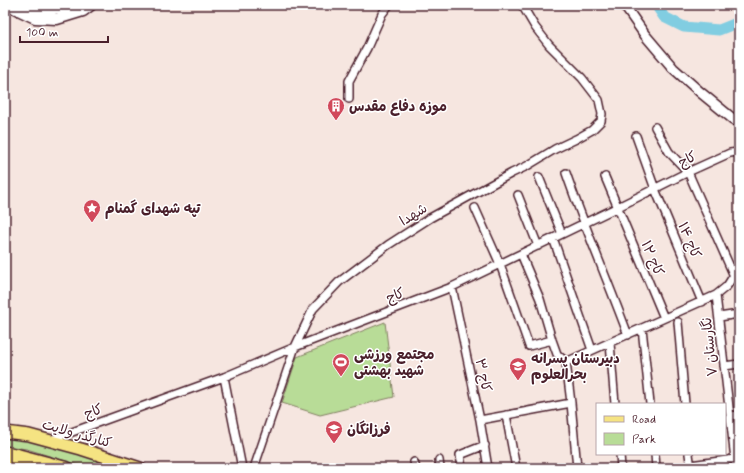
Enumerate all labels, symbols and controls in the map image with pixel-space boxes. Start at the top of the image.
scale bar [20,18,108,44]
text: 100 m [26,25,58,41]
building icon: موزه دفاع مقدس [326,96,346,121]
place label: موزه دفاع مقدس [349,98,447,116]
street label: کاج [675,148,700,172]
place icon: تپه شهدای گمنام [82,198,102,223]
place label: تپه شهدای گمنام [105,199,201,219]
street label: شهدا [396,199,431,230]
street label: کاج ۱۴ [673,219,705,261]
street label: کاج ۱۲ [637,238,668,279]
street label: کاج [384,284,407,308]
street label: نگارستان ۷ [698,316,722,377]
place label: مجتمع ورزشی شهید بهشتی [354,346,434,380]
place label: دبیرستان پسرانه بحرالعلوم [531,350,620,385]
sports icon: مجتمع ورزشی شهید بهشتی [331,352,351,377]
school or university icon: دبیرستان پسرانه بحرالعلوم [508,356,528,381]
street label: کاج ۳ [471,357,495,394]
street label: کاج [82,400,105,424]
legend [596,403,726,455]
text: Road [632,412,656,428]
street label: کنارگذر ولایت [40,415,114,452]
school or university icon: فرزانگان [324,419,344,444]
place label: فرزانگان [347,420,391,439]
text: Park [632,432,656,448]

